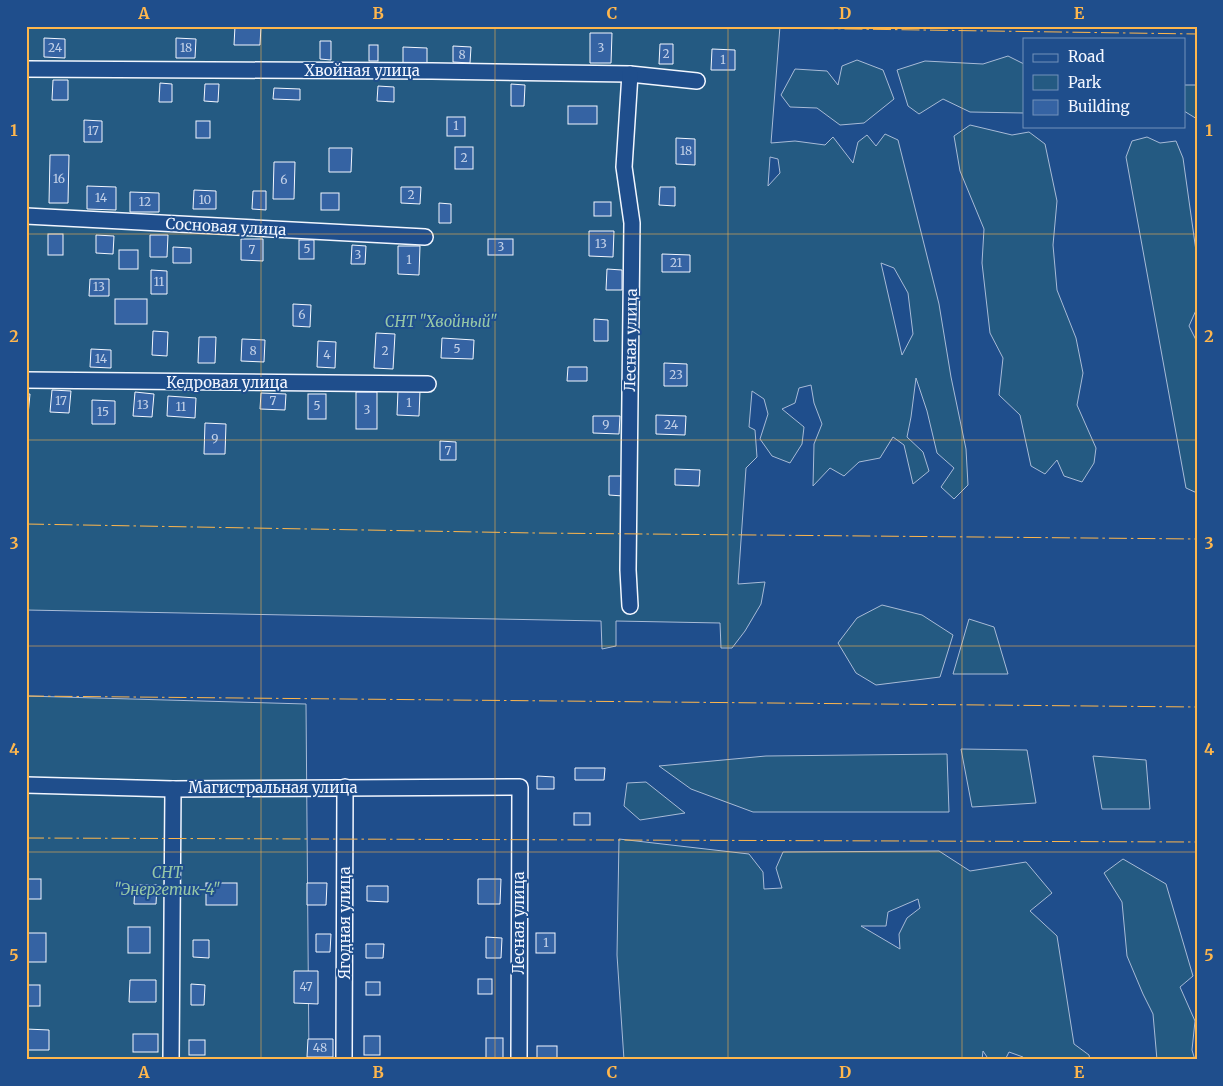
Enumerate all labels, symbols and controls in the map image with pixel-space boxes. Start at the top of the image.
text: A [137,3,150,23]
text: B [372,3,384,23]
text: C [607,3,617,23]
text: D [839,3,851,23]
text: E [1074,3,1085,23]
legend [1023,38,1186,128]
house number: 24 [48,40,63,55]
house number: 18 [180,40,192,55]
house number: 3 [598,40,605,55]
house number: 2 [662,46,670,61]
house number: 8 [458,47,466,62]
text: Road [1068,47,1104,66]
house number: 1 [720,52,726,67]
street label: Хвойная улица [304,61,420,80]
text: Park [1068,73,1102,92]
text: Building [1068,97,1130,116]
house number: 1 [453,118,459,133]
text: 1 [10,120,18,140]
text: 1 [1205,120,1213,140]
house number: 17 [87,123,99,138]
house number: 18 [680,143,692,158]
house number: 2 [460,150,468,165]
house number: 16 [53,171,65,186]
house number: 6 [280,172,288,187]
house number: 2 [407,187,415,202]
house number: 14 [95,190,108,205]
house number: 10 [199,192,212,207]
house number: 12 [139,194,151,209]
street label: Сосновая улица [165,214,287,239]
house number: 13 [595,236,607,251]
house number: 3 [498,239,505,254]
house number: 5 [303,241,311,256]
house number: 7 [249,242,256,257]
house number: 3 [355,247,362,262]
house number: 1 [406,252,412,267]
house number: 21 [670,255,683,270]
house number: 11 [154,274,165,289]
house number: 13 [93,279,105,294]
street label: Лесная улица [620,288,641,392]
house number: 6 [298,307,306,322]
park label: СНТ "Хвойный" [385,312,498,331]
text: 2 [9,326,19,346]
text: 2 [1204,326,1214,346]
house number: 5 [453,341,461,356]
house number: 8 [249,343,257,358]
house number: 2 [381,343,389,358]
house number: 4 [323,347,331,362]
house number: 14 [95,351,108,366]
house number: 23 [669,367,683,382]
street label: Кедровая улица [166,373,288,392]
house number: 17 [55,393,67,408]
house number: 7 [270,393,277,408]
house number: 1 [406,395,412,410]
house number: 13 [137,397,149,412]
house number: 5 [313,398,321,413]
house number: 11 [176,399,187,414]
house number: 3 [364,402,371,417]
house number: 15 [97,404,109,419]
house number: 9 [602,417,610,432]
house number: 24 [664,417,679,432]
house number: 9 [211,431,219,446]
house number: 7 [445,443,452,458]
text: 3 [9,533,19,553]
text: 3 [1204,533,1214,553]
text: 4 [9,739,19,759]
text: 4 [1204,739,1214,759]
street label: Магистральная улица [188,778,358,797]
park label: СНТ "Энергетик-4" [114,863,221,899]
street label: Ягодная улица [335,867,354,979]
street label: Лесная улица [509,871,528,975]
house number: 1 [543,935,549,950]
text: 5 [9,945,19,965]
text: 5 [1204,945,1214,965]
house number: 47 [299,979,313,994]
house number: 48 [313,1040,327,1055]
text: A [137,1062,150,1082]
text: B [372,1062,384,1082]
text: C [607,1062,617,1082]
text: D [839,1062,851,1082]
text: E [1074,1062,1085,1082]

